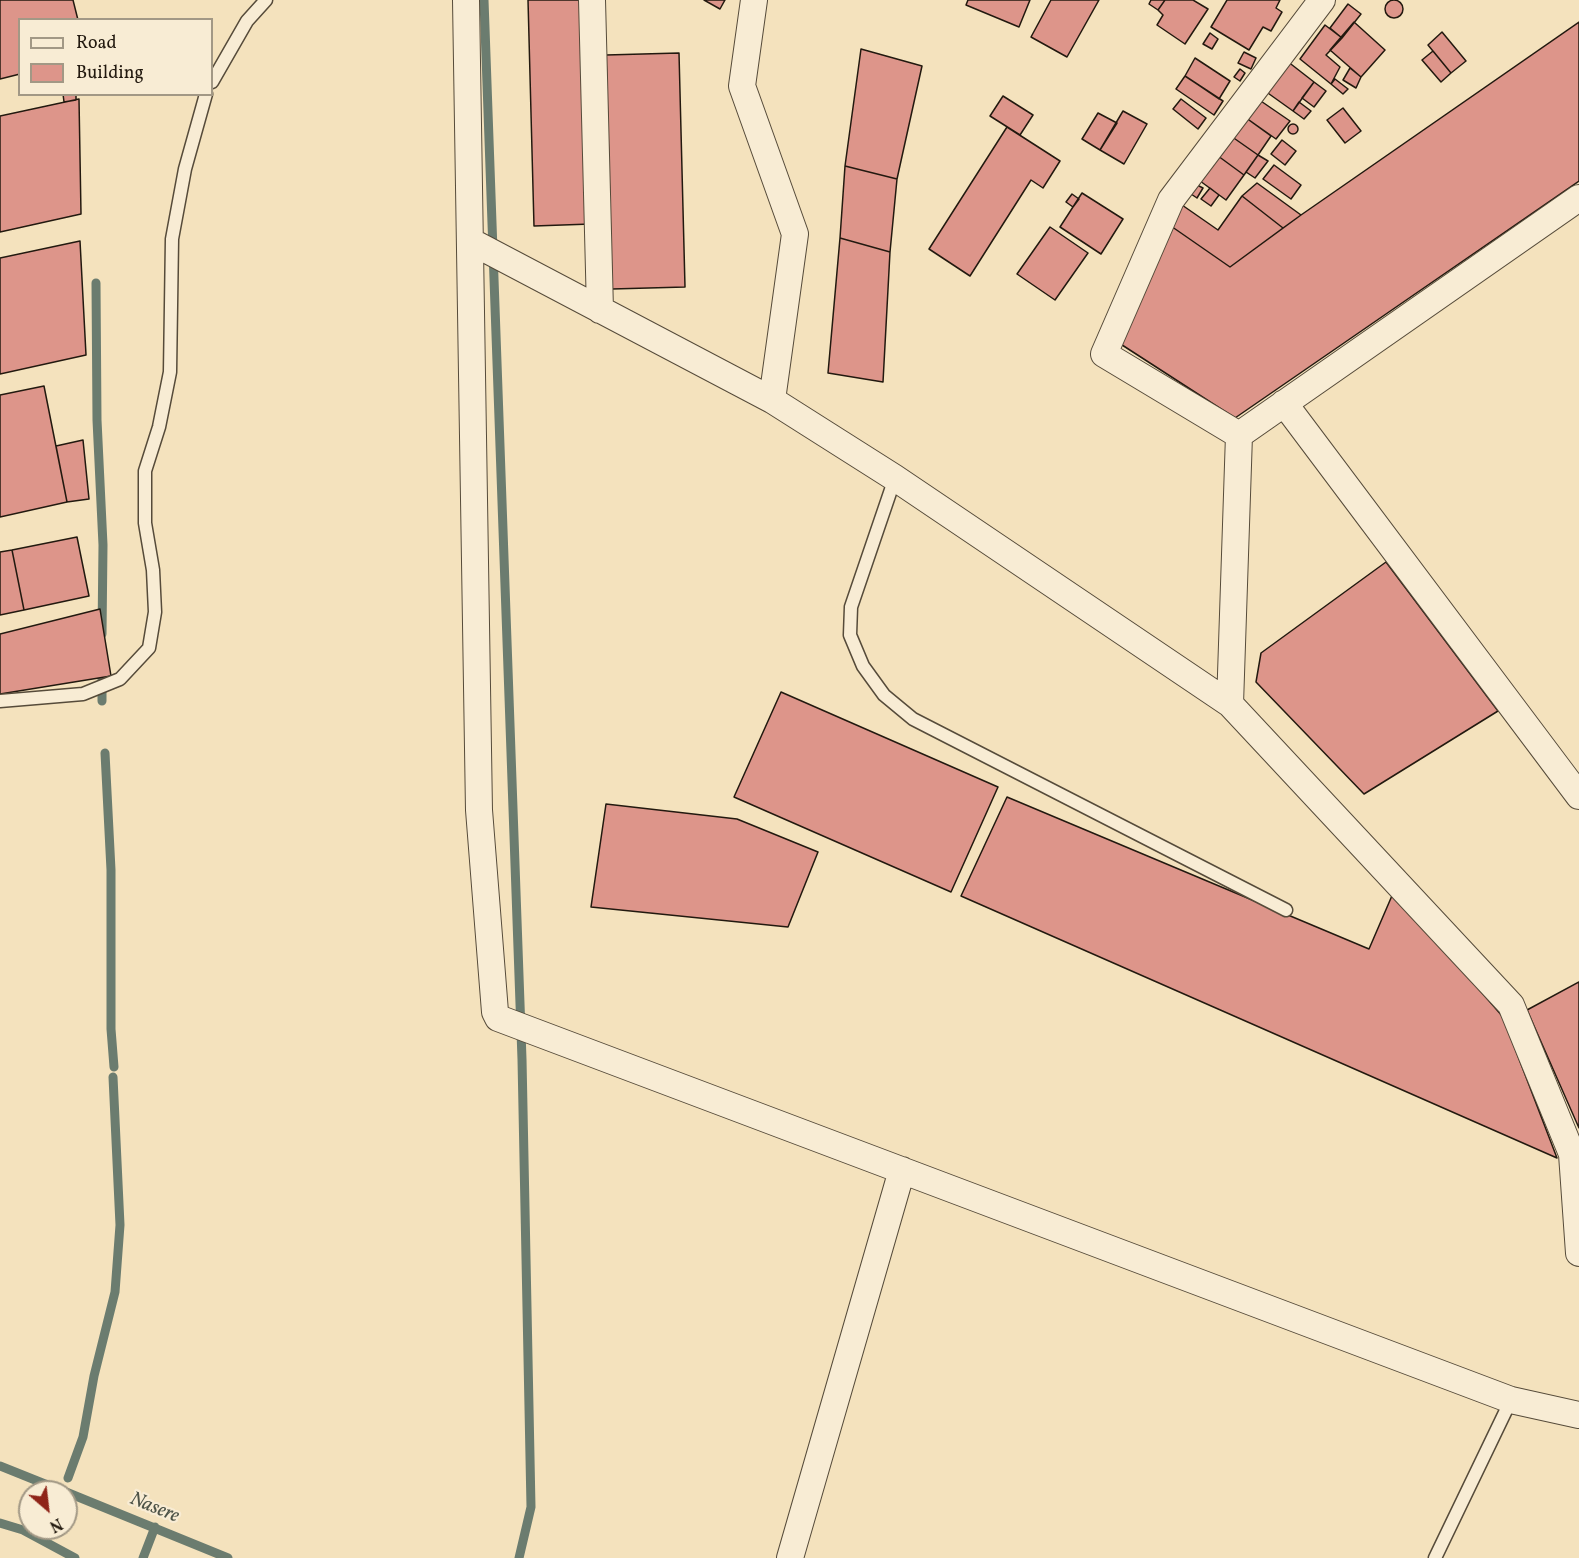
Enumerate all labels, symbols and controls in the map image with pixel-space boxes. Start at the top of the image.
legend [18,18,213,96]
text: Road [76,31,117,56]
text: Building [76,61,144,86]
north arrow [18,1480,78,1540]
water label: Nasere [126,1488,182,1530]
text: N [45,1512,66,1537]

